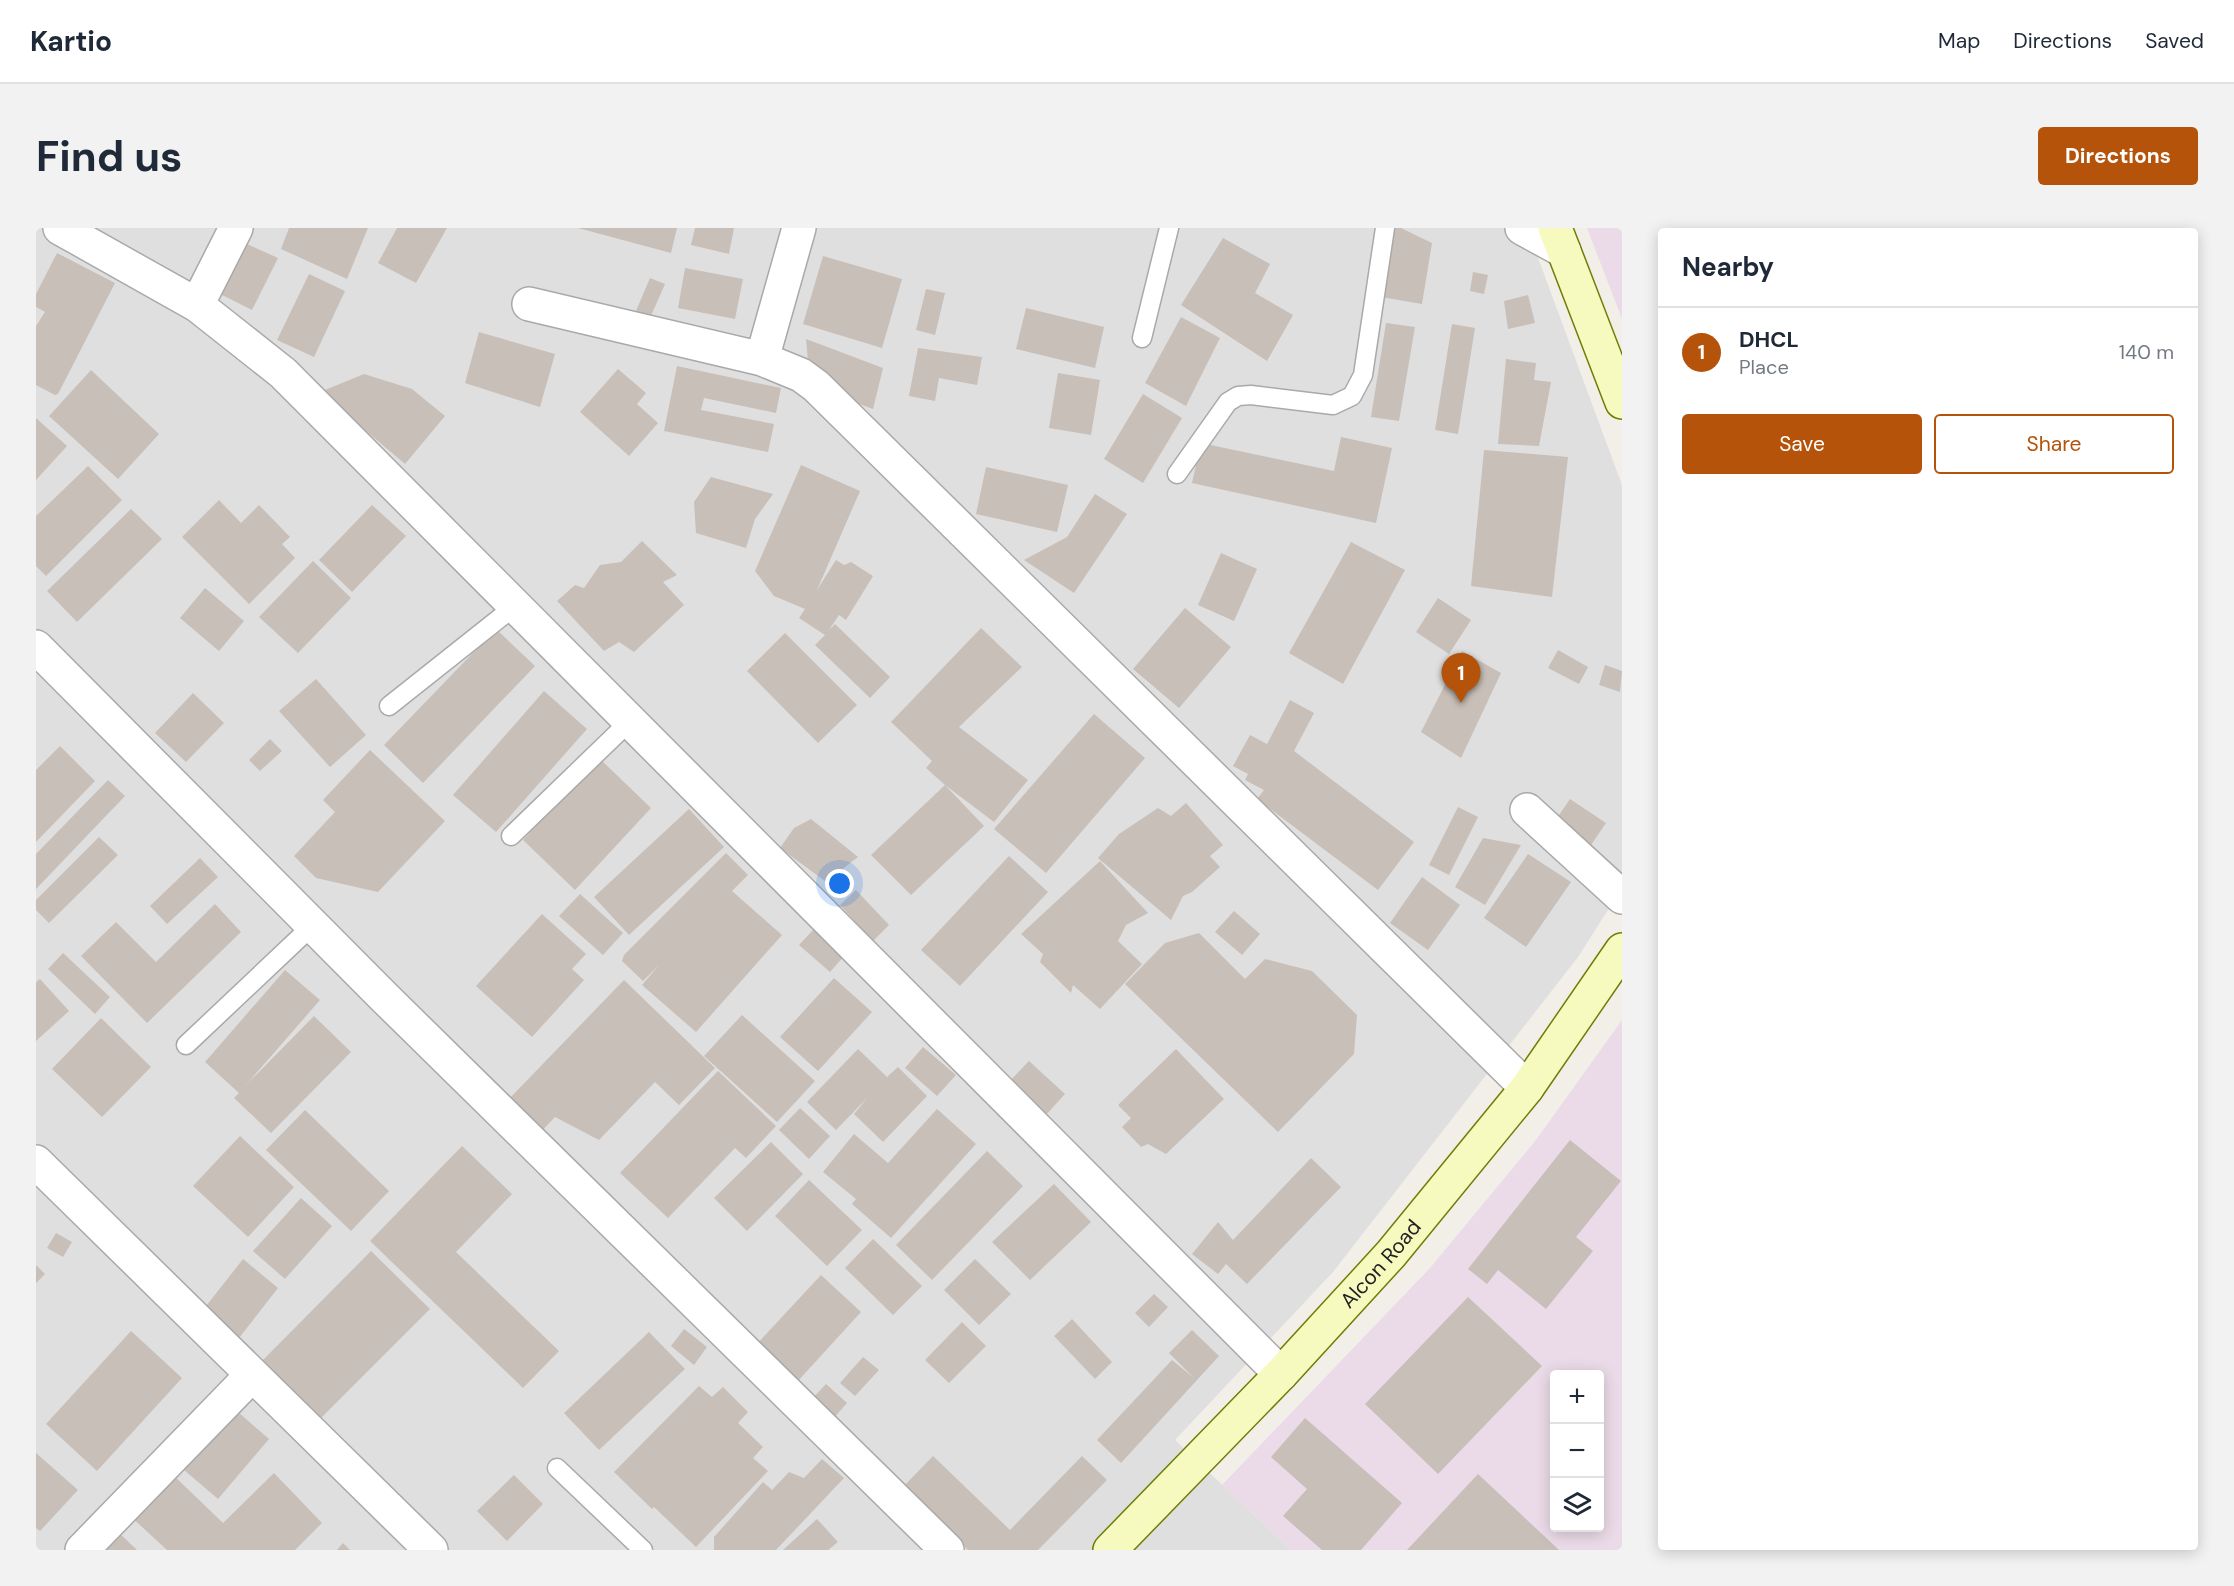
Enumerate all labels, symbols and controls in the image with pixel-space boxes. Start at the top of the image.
text: Kartio [30,23,112,60]
text: Map [1938,27,1980,55]
text: Directions [2013,27,2112,55]
text: Saved [2145,27,2204,55]
button: Directions [2038,127,2198,185]
text: Find us [36,129,182,184]
text: Nearby [1682,250,1774,284]
text: DHCL [1739,325,1799,354]
text: 1 [1698,339,1705,365]
text: 140 m [2119,339,2174,365]
text: Place [1739,354,1789,380]
button: Save [1682,414,1922,474]
button: Share [1934,414,2174,474]
pin: 1 [1442,654,1480,703]
your location [825,869,854,898]
street label: Alcon Road [1334,1214,1428,1314]
map controls [1550,1370,1604,1532]
button: + [1550,1370,1604,1424]
button: − [1550,1424,1604,1478]
button: layers [1550,1478,1604,1532]

